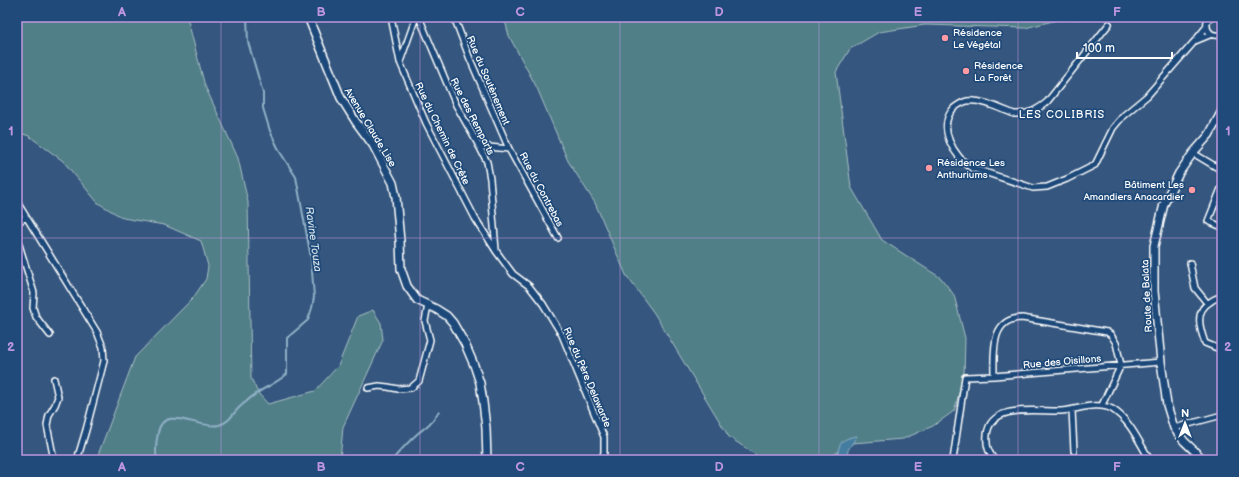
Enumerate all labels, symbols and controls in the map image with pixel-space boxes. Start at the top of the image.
text: A [117,4,126,20]
text: B [316,4,326,20]
text: C [515,4,525,20]
text: D [714,4,724,20]
text: E [914,4,923,20]
text: F [1113,4,1121,20]
place label: Résidence Le Végétal [953,27,1002,51]
marker: Résidence Le Végétal [940,33,950,43]
street label: Rue du Soutènement [464,34,512,127]
scale bar [1077,34,1172,60]
text: 100 m [1083,41,1115,56]
place label: Résidence La Forêt [974,60,1023,84]
marker: Résidence La Forêt [961,66,971,76]
street label: Rue des Remparts [447,76,497,157]
street label: Rue du Chemin de Crête [412,80,472,187]
street label: Avenue Claude Lise [342,86,399,169]
district label: LES COLIBRIS [1019,108,1105,121]
text: 1 [8,123,14,139]
text: 1 [1225,123,1231,139]
street label: Rue du Contrebas [516,150,566,229]
place label: Résidence Les Anthuriums [937,157,1005,181]
marker: Résidence Les Anthuriums [924,163,934,173]
place label: Bâtiment Les Amandiers Anacardier [1084,179,1184,203]
marker: Bâtiment Les Amandiers Anacardier [1187,185,1197,195]
water label: Ravine Touza [302,206,325,273]
street label: Route de Balata [1139,259,1155,333]
street label: Rue du Père Delawarde [561,326,614,429]
text: 2 [7,339,15,355]
text: 2 [1224,339,1232,355]
street label: Rue des Oisillons [1022,353,1102,371]
north arrow [1165,403,1205,443]
text: N [1181,407,1189,420]
text: A [117,459,126,475]
text: B [316,459,326,475]
text: C [515,459,525,475]
text: D [714,459,724,475]
text: E [914,459,923,475]
text: F [1113,459,1121,475]

